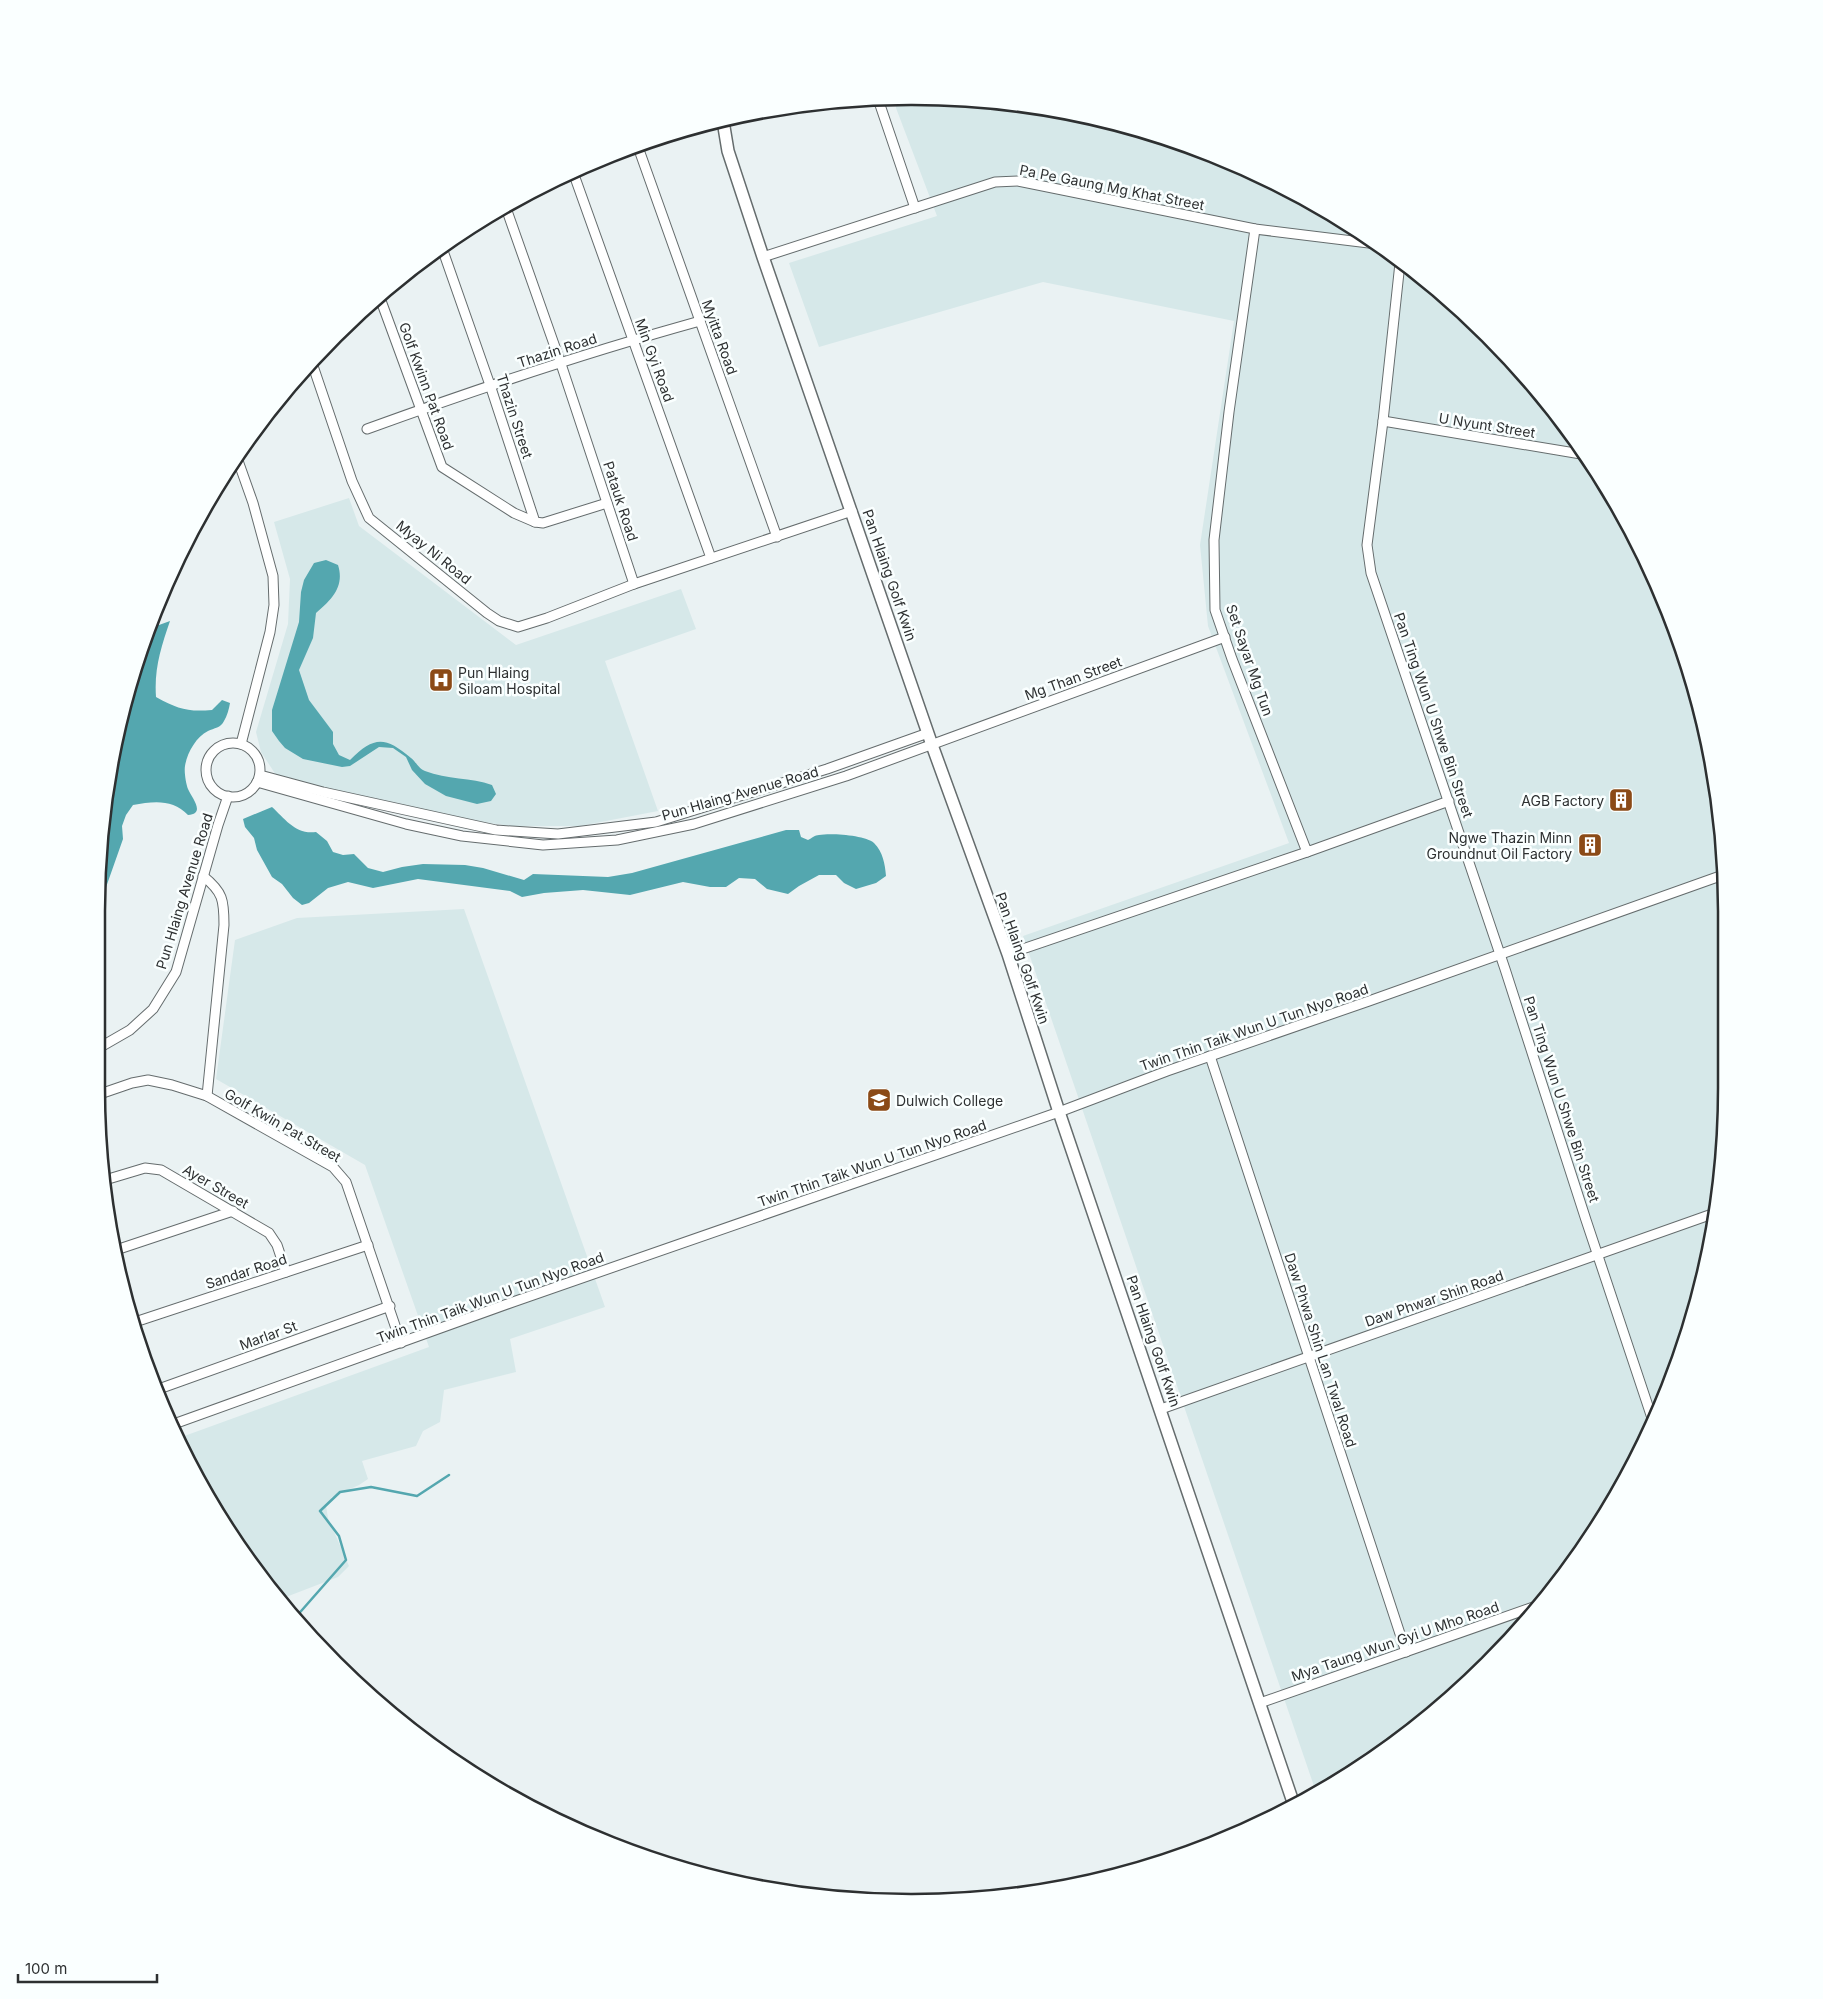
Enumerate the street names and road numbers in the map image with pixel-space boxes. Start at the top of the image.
street label: Pa Pe Gaung Mg Khat Street [1018,161,1206,213]
street label: Myitta Road [699,297,741,377]
street label: Min Gyi Road [632,316,678,404]
street label: Golf Kwinn Pat Road [396,320,458,452]
street label: Thazin Road [515,329,599,371]
street label: Thazin Street [493,372,537,461]
street label: U Nyunt Street [1438,409,1537,441]
street label: Patauk Road [600,459,642,543]
street label: Pan Hlaing Golf Kwin [860,507,920,643]
street label: Myay Ni Road [393,517,475,587]
street label: Set Sayar Mg Tun [1223,602,1277,718]
street label: Pan Ting Wun U Shwe Bin Street [1391,610,1477,820]
street label: Mg Than Street [1022,652,1124,703]
street label: Pun Hlaing Avenue Road [660,762,820,824]
street label: Pun Hlaing Avenue Road [152,811,216,971]
street label: Pan Hlaing Golf Kwin [993,890,1053,1026]
street label: Twin Thin Taik Wun U Tun Nyo Road [1138,980,1370,1074]
street label: Pan Ting Wun U Shwe Bin Street [1521,994,1604,1205]
street label: Golf Kwin Pat Street [222,1085,345,1166]
street label: Twin Thin Taik Wun U Tun Nyo Road [756,1116,988,1210]
street label: Ayer Street [180,1160,252,1212]
street label: Twin Thin Taik Wun U Tun Nyo Road [374,1248,606,1346]
street label: Sandar Road [203,1250,289,1292]
street label: Daw Phwa Shin Lan Twal Road [1282,1251,1360,1449]
street label: Daw Phwar Shin Road [1362,1266,1506,1330]
street label: Pan Hlaing Golf Kwin [1124,1273,1184,1409]
street label: Marlar St [237,1317,299,1353]
street label: Mya Taung Wun Gyi U Mho Road [1289,1597,1501,1685]

